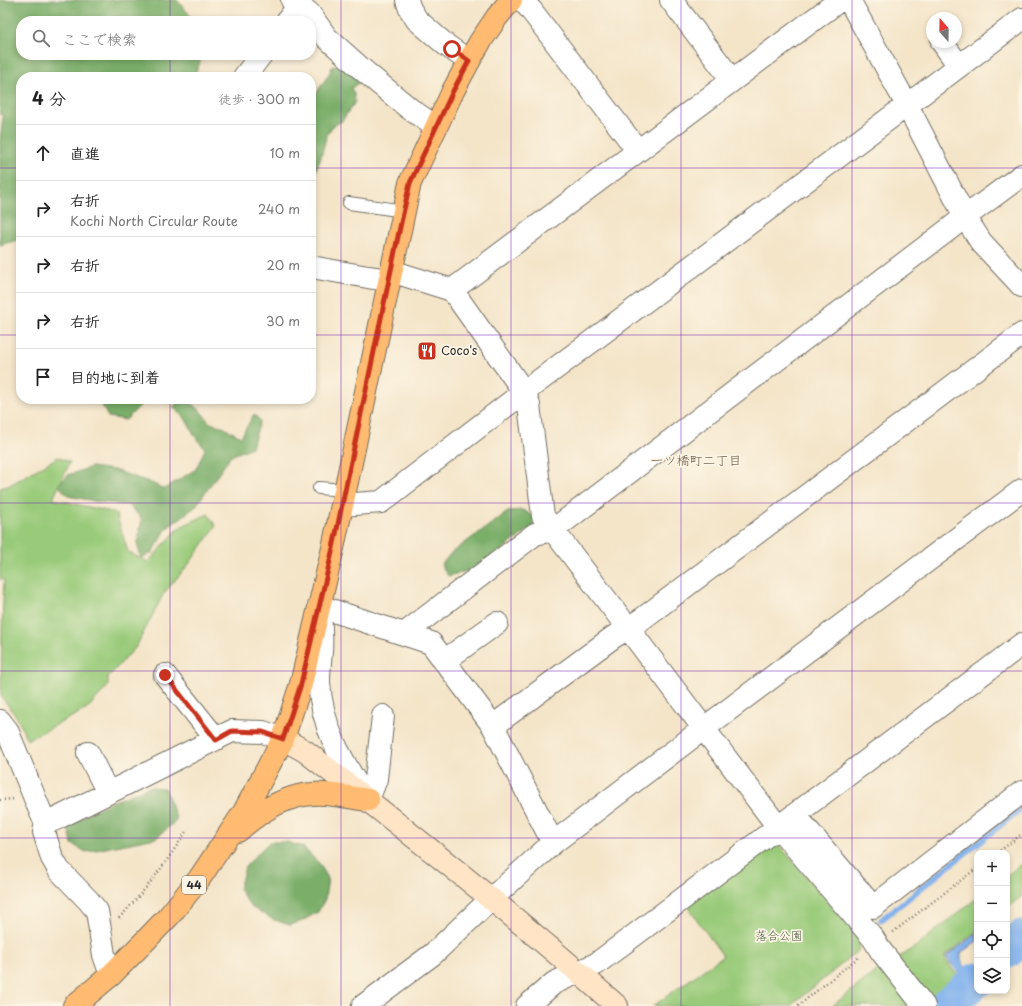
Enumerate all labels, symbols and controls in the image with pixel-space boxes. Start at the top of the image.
north arrow [926,12,962,48]
search box [16,16,316,60]
icon: search [30,27,52,49]
text: ここで検索 [62,27,137,50]
route start [443,40,461,58]
text: 4 分 [32,85,66,111]
text: 徒歩 · 300 m [219,89,300,108]
text: 直進 [70,141,100,164]
icon: ahead [32,142,54,164]
text: 10 m [270,143,300,162]
text: 右折 [70,188,100,211]
icon: right [32,198,54,220]
text: 240 m [258,199,300,218]
text: Kochi North Circular Route [70,211,238,230]
text: 右折 [70,253,100,276]
icon: right [32,254,54,276]
text: 20 m [266,255,300,274]
text: 右折 [70,309,100,332]
icon: right [32,310,54,332]
text: 30 m [266,311,300,330]
restaurant icon: Coco's [416,340,438,362]
place label: Coco's [441,341,478,359]
text: 目的地に到着 [70,365,160,388]
icon: arrive [32,366,54,388]
district label: 一ツ橋町二丁目 [650,450,742,469]
route end [156,666,174,684]
map controls [974,850,1010,994]
button: + [974,850,1010,886]
road number: 44 [182,876,206,894]
button: − [974,886,1010,922]
button: locate [974,922,1010,958]
park label: 落合公園 [755,926,803,944]
button: layers [974,958,1010,994]

